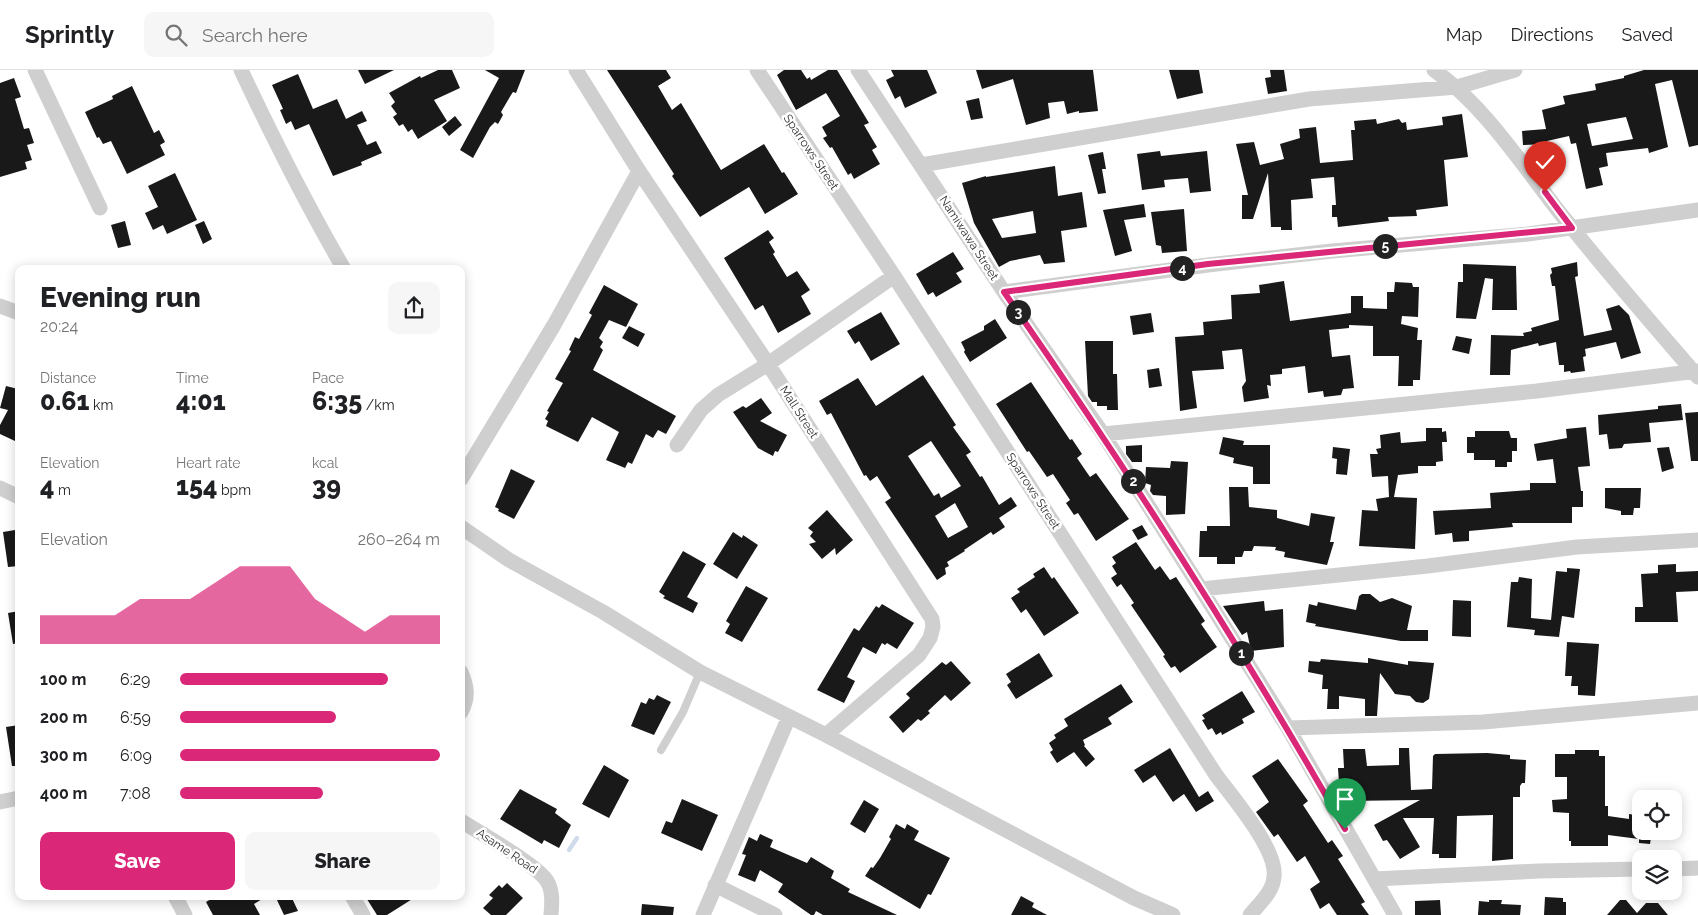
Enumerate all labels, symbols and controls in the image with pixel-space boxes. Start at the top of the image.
search box [144,12,494,57]
text: Sprintly [25,20,114,49]
icon: search [162,21,190,49]
text: Search here [202,24,308,46]
text: Map [1446,24,1482,45]
text: Directions [1510,24,1594,45]
text: Saved [1622,24,1673,45]
street label: Sparrows Street [781,112,841,192]
pin [1524,141,1566,192]
icon: check [1531,148,1559,176]
street label: Namiwawa Street [936,193,1002,283]
pin: 5 [1372,234,1398,258]
text: 5 [1382,238,1389,254]
pin: 4 [1170,256,1194,280]
text: 4 [1179,260,1187,276]
text: Evening run [40,281,201,314]
button: share [388,282,440,334]
pin: 3 [1006,300,1030,324]
text: 3 [1015,304,1022,320]
text: 20:24 [40,317,78,336]
text: Distance [40,370,96,386]
text: Time [176,370,209,386]
text: Pace [312,370,344,386]
street label: Mall Street [777,383,821,441]
text: 0.61 [40,386,89,416]
text: 4:01 [176,386,226,416]
text: 6:35 [312,386,362,416]
text: km [89,397,113,413]
text: /km [362,397,395,413]
street label: Sparrows Street [1003,450,1063,532]
text: Elevation [40,455,99,471]
text: Heart rate [176,455,240,471]
text: kcal [312,455,338,471]
pin: 2 [1120,468,1146,494]
text: 4 [40,471,54,501]
text: 154 [176,471,217,501]
text: 39 [312,471,341,501]
text: 2 [1130,473,1137,489]
text: m [54,482,71,498]
text: bpm [217,482,251,498]
text: Elevation [40,530,108,549]
text: 260–264 m [358,530,440,549]
pin: 1 [1228,640,1254,666]
text: 1 [1238,645,1245,661]
text: 100 m [40,670,86,689]
text: 6:29 [120,670,150,689]
text: 200 m [40,708,87,727]
text: 6:59 [120,708,151,727]
text: 300 m [40,746,87,765]
text: 6:09 [120,746,152,765]
pin [1324,778,1366,829]
text: 400 m [40,784,88,803]
text: 7:08 [120,784,151,803]
icon: arrive [1331,785,1359,813]
map controls [1632,790,1682,900]
button: locate [1632,790,1682,840]
street label: Asame Road [474,826,540,876]
button: Save [40,832,235,890]
button: Share [245,832,440,890]
button: layers [1632,850,1682,900]

